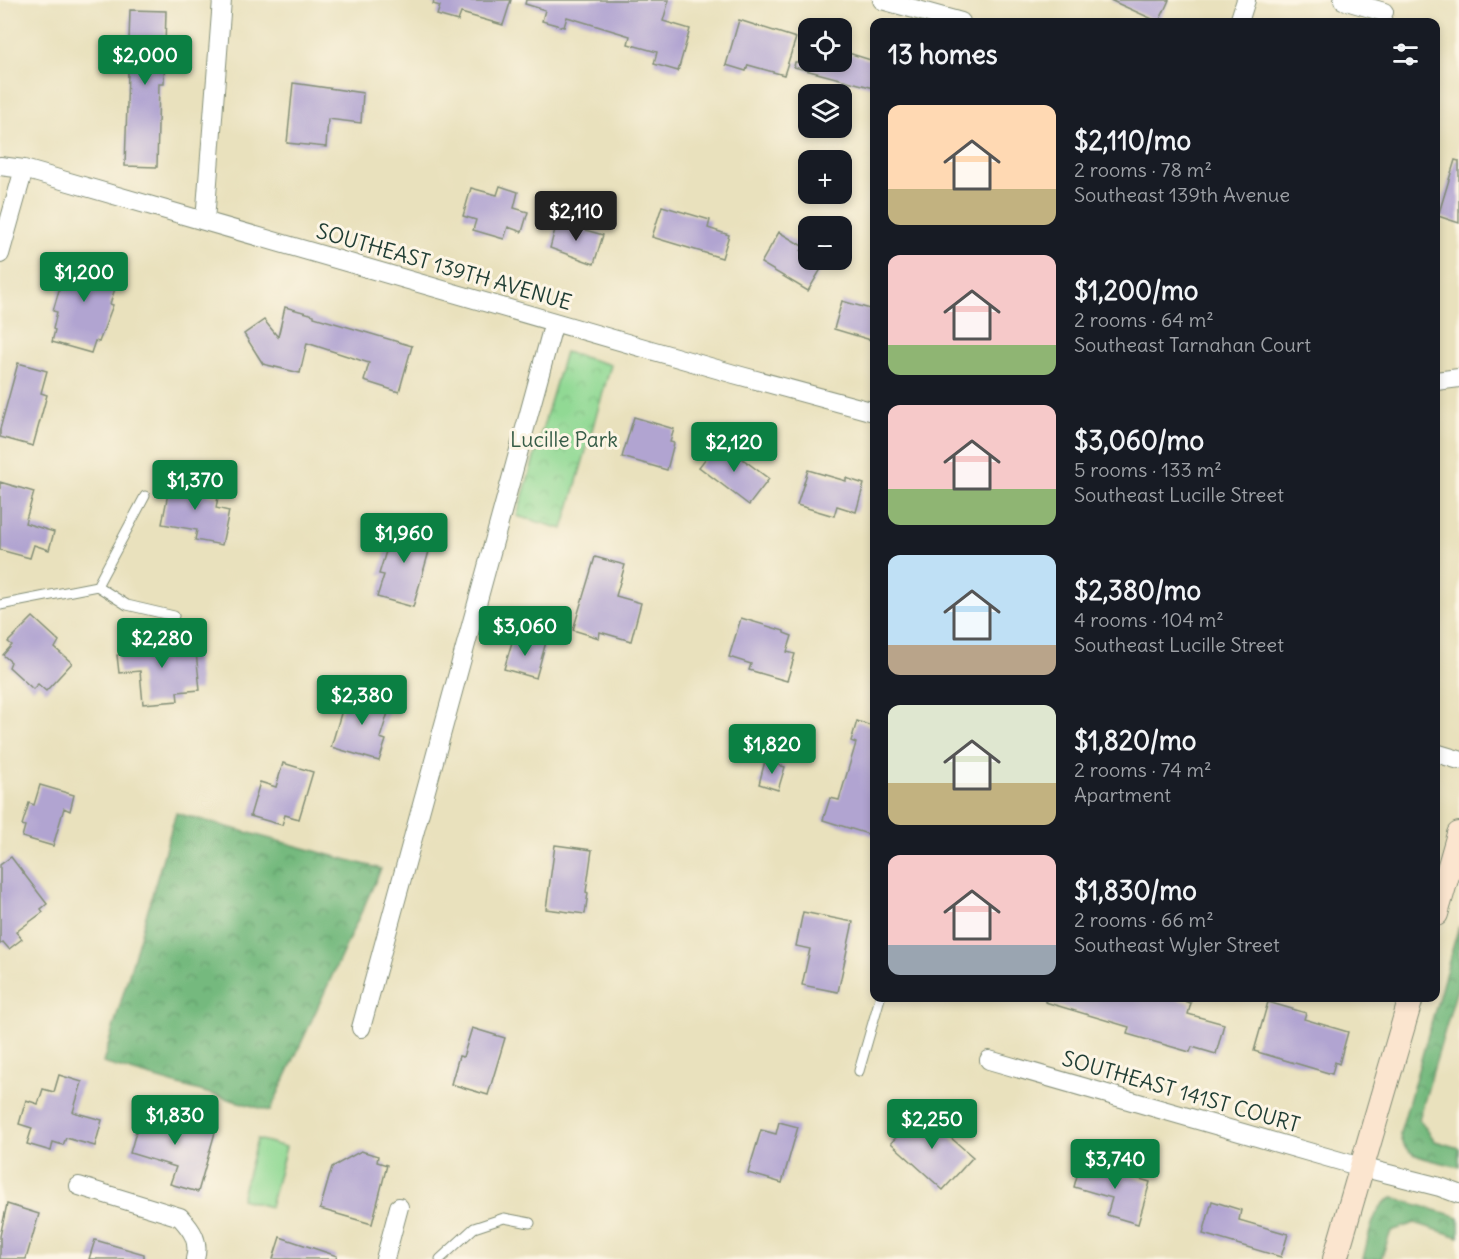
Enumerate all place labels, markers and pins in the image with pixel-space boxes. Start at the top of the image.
pin: $2,000 [96,35,194,86]
pin: $2,110 [527,191,625,242]
pin: $1,200 [35,252,133,303]
pin: $2,120 [685,422,783,473]
pin: $1,370 [146,460,244,511]
pin: $1,960 [355,513,453,564]
pin: $3,060 [476,606,574,657]
pin: $2,280 [113,618,211,669]
pin: $2,380 [313,675,411,726]
pin: $1,820 [723,724,821,775]
pin: $1,830 [126,1095,224,1146]
pin: $2,250 [883,1099,981,1150]
pin: $3,740 [1066,1139,1164,1190]

